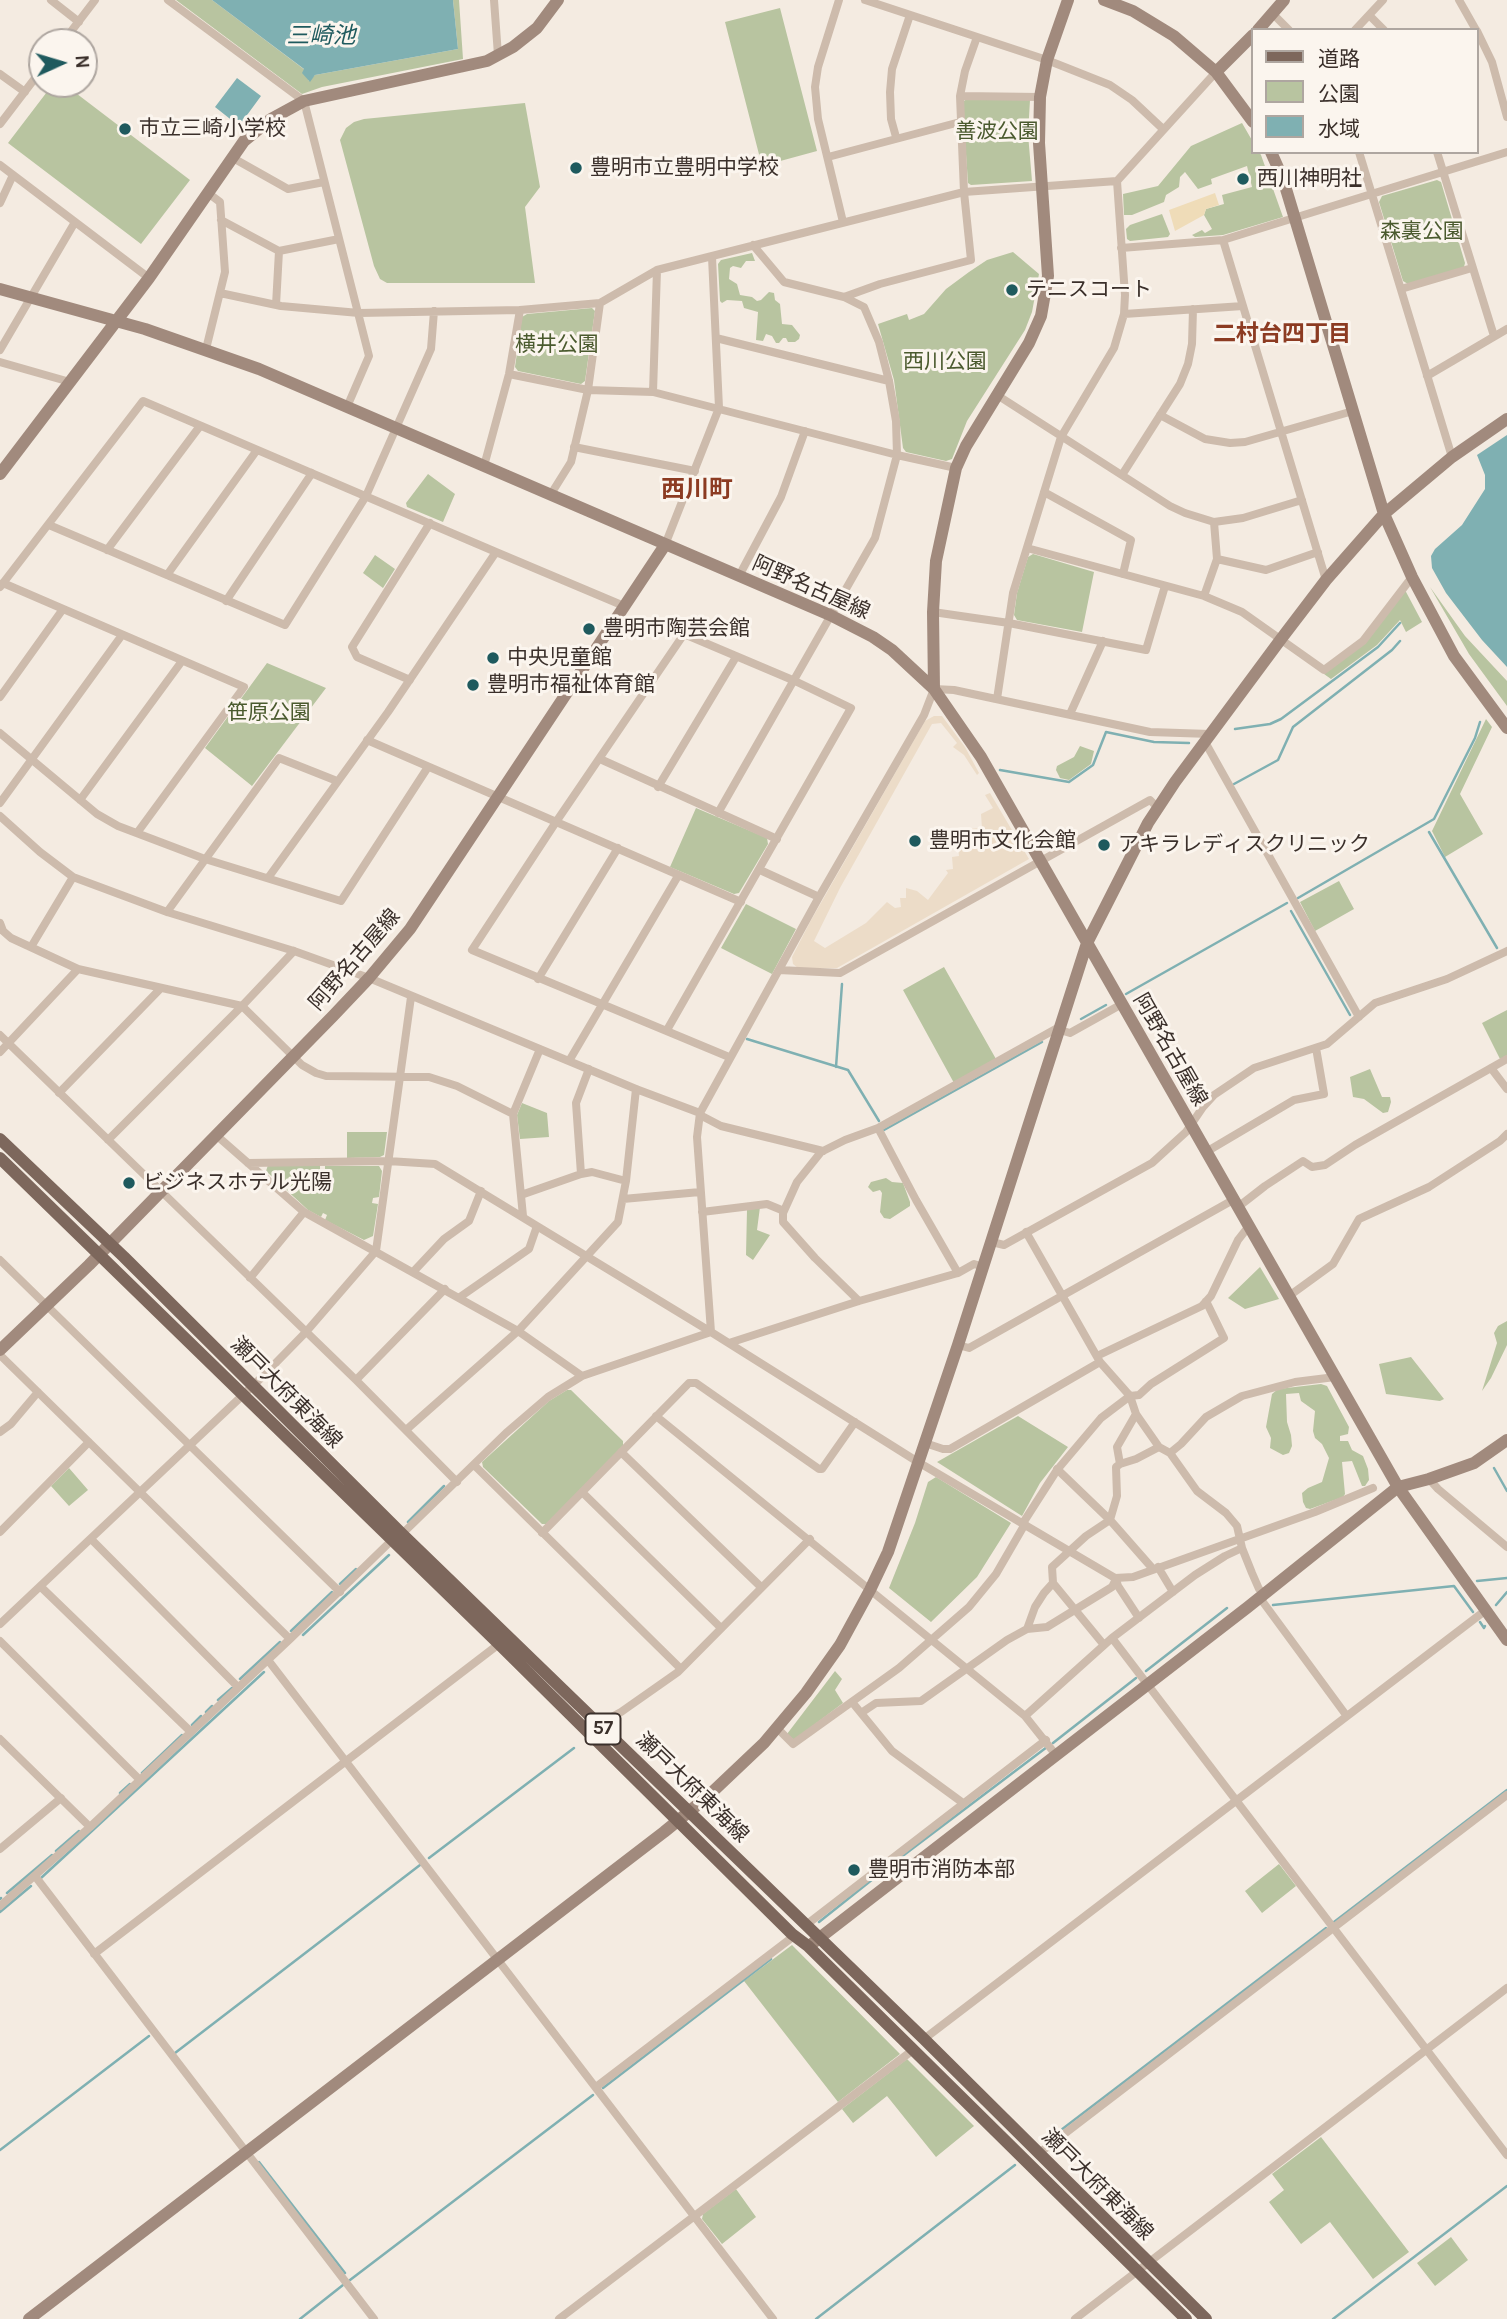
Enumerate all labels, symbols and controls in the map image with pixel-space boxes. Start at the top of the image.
water label: 三崎池 [287,22,355,50]
north arrow [28,28,98,98]
legend [1252,28,1479,154]
text: 道路 [1318,47,1360,71]
text: N [71,54,93,69]
text: 公園 [1318,82,1360,106]
place label: 市立三崎小学校 [139,116,286,142]
text: 水域 [1318,117,1360,141]
park label: 善波公園 [955,119,1039,145]
marker: 市立三崎小学校 [117,121,133,137]
place label: 豊明市立豊明中学校 [590,155,779,181]
marker: 豊明市立豊明中学校 [568,160,584,176]
place label: 西川神明社 [1257,166,1362,192]
marker: 西川神明社 [1235,171,1251,187]
park label: 森裏公園 [1380,219,1464,245]
place label: テニスコート [1026,277,1152,303]
marker: テニスコート [1004,282,1020,298]
district label: 二村台四丁目 [1213,320,1351,348]
park label: 横井公園 [515,332,599,358]
park label: 西川公園 [903,349,987,375]
district label: 西川町 [661,476,733,504]
street label: 阿野名古屋線 [748,551,874,625]
place label: 豊明市陶芸会館 [603,616,750,642]
marker: 豊明市陶芸会館 [581,621,597,637]
place label: 中央児童館 [507,645,612,671]
marker: 中央児童館 [485,650,501,666]
place label: 豊明市福祉体育館 [487,672,655,698]
marker: 豊明市福祉体育館 [465,677,481,693]
park label: 笹原公園 [227,700,311,726]
place label: 豊明市文化会館 [929,828,1076,854]
place label: アキラレディスクリニック [1118,832,1370,858]
marker: 豊明市文化会館 [907,833,923,849]
marker: アキラレディスクリニック [1096,837,1112,853]
street label: 阿野名古屋線 [304,904,406,1016]
street label: 阿野名古屋線 [1128,989,1212,1111]
place label: ビジネスホテル光陽 [143,1170,332,1196]
marker: ビジネスホテル光陽 [121,1175,137,1191]
street label: 瀬戸大府東海線 [225,1332,347,1454]
road number: 57 [586,1714,620,1744]
street label: 瀬戸大府東海線 [630,1728,754,1848]
place label: 豊明市消防本部 [868,1857,1015,1883]
marker: 豊明市消防本部 [846,1862,862,1878]
street label: 瀬戸大府東海線 [1036,2124,1158,2246]

